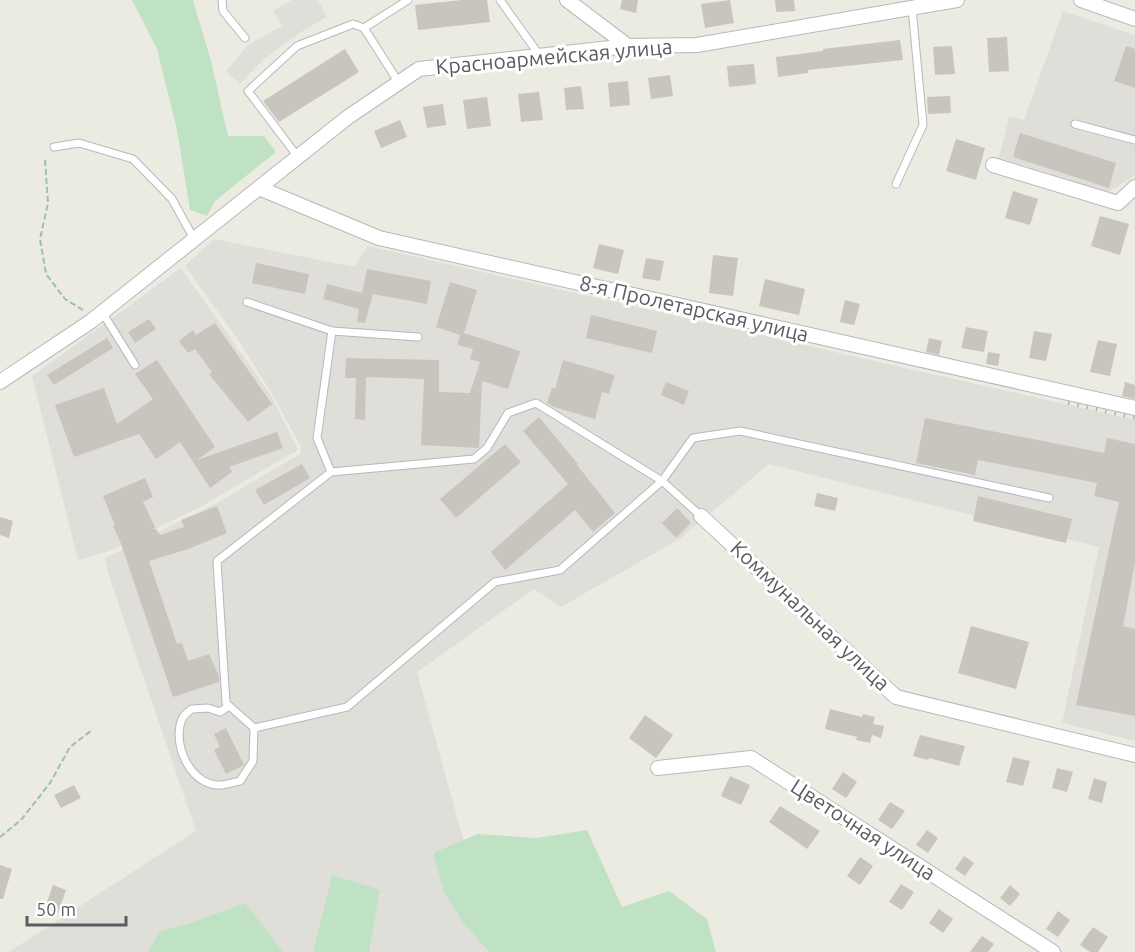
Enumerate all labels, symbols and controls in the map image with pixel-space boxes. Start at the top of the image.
street label: Красноармейская улица [435,34,673,78]
street label: 8-я Пролетарская улица [577,270,811,346]
street label: Коммунальная улица [726,535,895,695]
street label: Цветочная улица [787,774,940,885]
scale bar [27,889,126,927]
text: 50 m [36,899,76,919]

